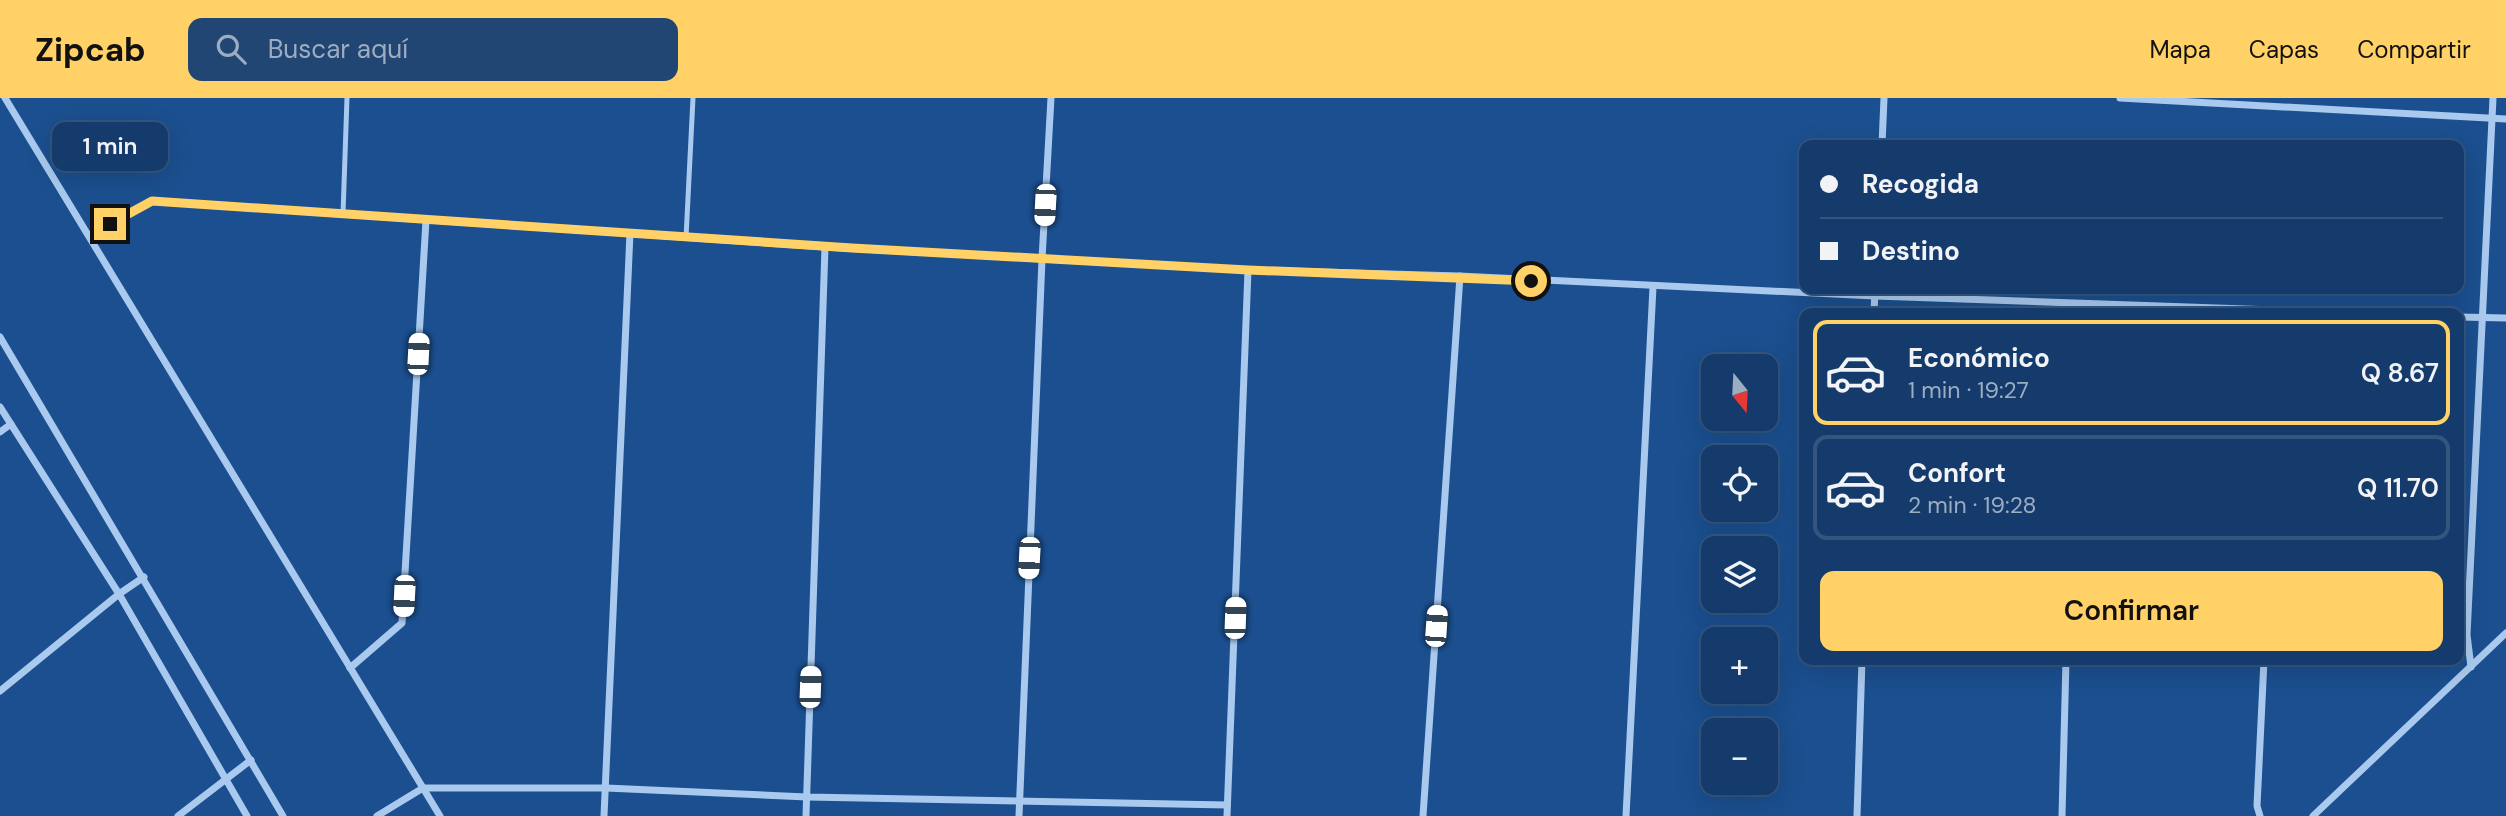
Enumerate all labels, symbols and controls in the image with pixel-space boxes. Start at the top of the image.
search box [188,18,678,81]
text: Zipcab [35,28,146,71]
icon: search [212,30,250,68]
text: Buscar aquí [268,32,408,66]
text: Mapa [2149,34,2211,65]
text: Capas [2249,34,2319,65]
text: Compartir [2357,34,2471,65]
callout: 1 min [52,122,168,172]
text: 1 min [83,131,137,161]
text: Recogida [1862,167,1979,201]
car [1034,183,1057,227]
route end [94,208,126,240]
text: Destino [1862,234,1960,268]
route start [1515,265,1547,297]
car [407,332,430,376]
icon: car [1824,341,1887,404]
text: Económico [1908,341,2050,375]
north arrow [1701,354,1778,430]
map controls [1701,354,1778,795]
text: Q 8.67 [2361,356,2439,390]
text: 1 min · 19:27 [1908,375,2029,405]
button: locate [1701,445,1778,522]
icon: car [1824,456,1887,519]
text: Confort [1908,456,2006,490]
text: Q 11.70 [2357,471,2439,505]
text: 2 min · 19:28 [1908,490,2036,520]
car [1018,536,1041,580]
button: layers [1701,536,1778,613]
button: Confirmar [1820,571,2443,651]
car [393,574,416,618]
car [1224,597,1247,639]
car [1425,604,1448,648]
button: + [1701,627,1778,704]
car [799,666,822,708]
button: − [1701,718,1778,795]

